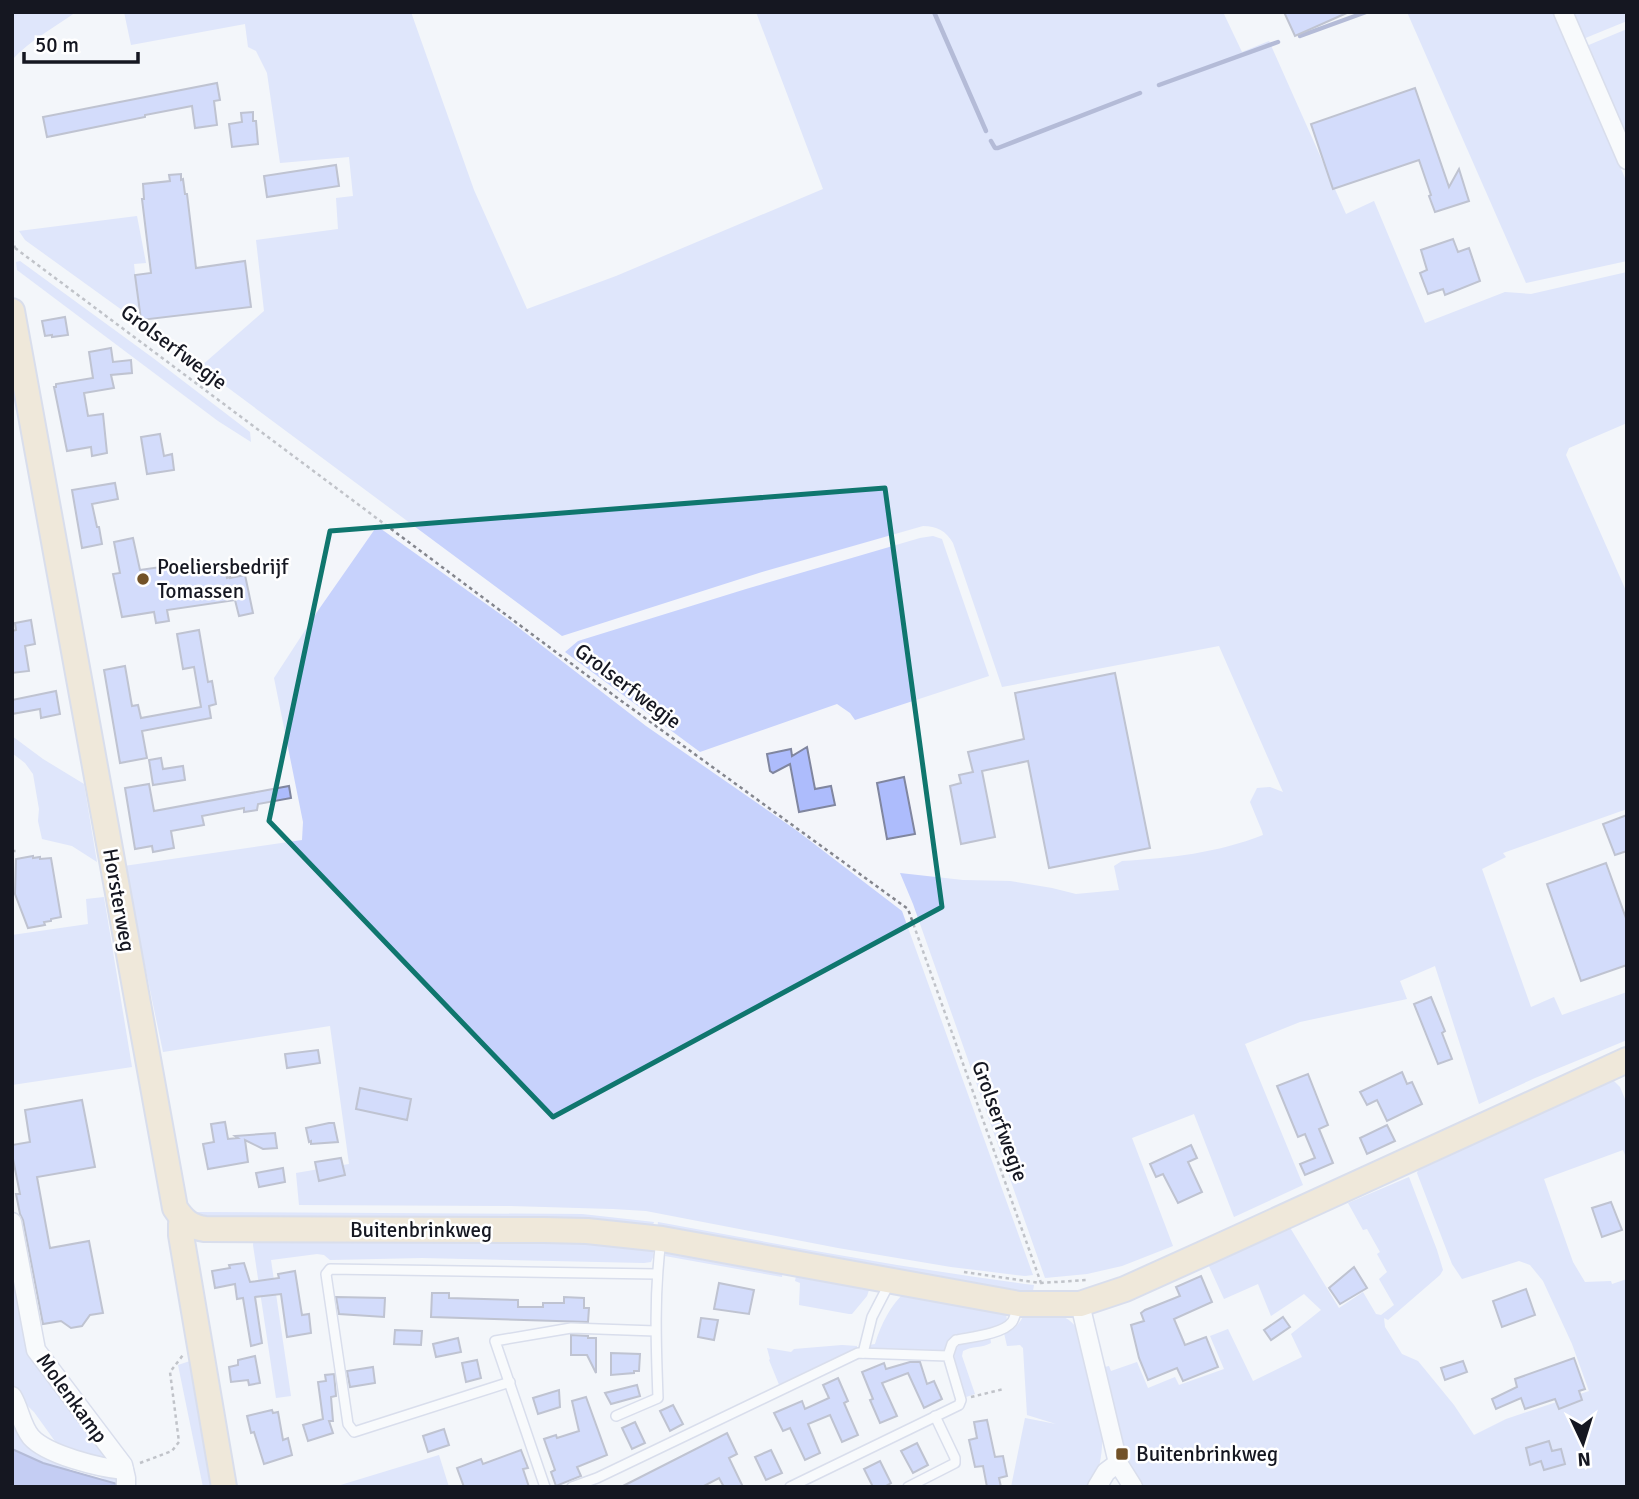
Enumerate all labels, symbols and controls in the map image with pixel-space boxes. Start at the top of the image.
scale bar [24,21,138,65]
text: 50 m [35,32,79,58]
street label: Grolserfwegje [116,299,232,395]
place label: Poeliersbedrijf Tomassen [157,554,289,604]
marker: Poeliersbedrijf Tomassen [135,571,151,587]
street label: Grolserfwegje [570,638,686,734]
street label: Horsterweg [97,846,141,954]
street label: Grolserfwegje [966,1057,1034,1185]
street label: Buitenbrinkweg [350,1217,492,1243]
street label: Molenkamp [31,1348,113,1448]
north arrow [1548,1408,1618,1478]
place label: Buitenbrinkweg [1136,1441,1278,1467]
marker: Buitenbrinkweg [1114,1446,1130,1462]
text: N [1577,1447,1592,1471]

